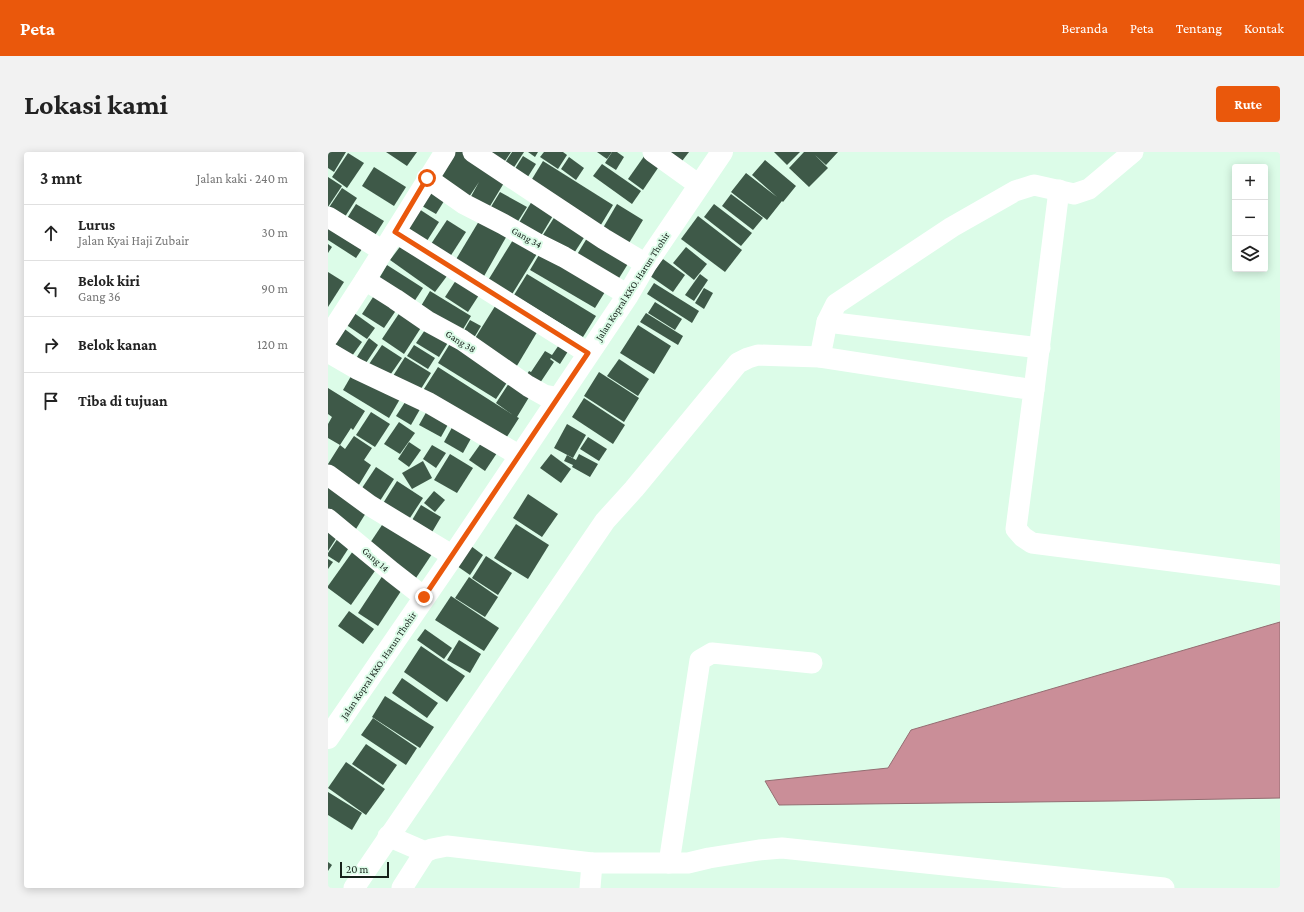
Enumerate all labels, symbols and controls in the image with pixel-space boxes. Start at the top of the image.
text: Peta [20,18,55,39]
text: Beranda [1062,20,1108,36]
text: Peta [1130,20,1154,36]
text: Tentang [1176,20,1222,36]
text: Kontak [1244,20,1284,36]
button: Rute [1216,86,1280,122]
text: Lokasi kami [24,89,168,120]
map controls [1232,164,1268,272]
button: + [1232,164,1268,200]
text: 3 mnt [40,169,82,188]
route start [418,169,436,187]
text: Jalan kaki · 240 m [196,171,288,186]
button: − [1232,200,1268,236]
text: Lurus [78,217,115,233]
icon: ahead [40,222,62,244]
text: 30 m [262,225,288,240]
street label: Gang 34 [510,225,544,250]
street label: Jalan Kopral KKO. Harun Thohir [593,230,672,343]
text: Jalan Kyai Haji Zubair [78,233,189,248]
button: layers [1232,236,1268,272]
text: Belok kiri [78,273,140,289]
icon: left [40,278,62,300]
text: 90 m [261,281,288,296]
text: Gang 36 [78,289,121,304]
street label: Gang 38 [444,328,478,355]
icon: right [40,334,62,356]
text: Belok kanan [78,337,157,353]
text: 120 m [257,337,288,352]
icon: arrive [40,390,62,412]
text: Tiba di tujuan [78,393,168,409]
street label: Gang 14 [360,545,391,574]
route end [415,588,433,606]
street label: Jalan Kopral KKO. Harun Thohir [338,609,419,722]
scale bar [340,860,389,879]
text: 20 m [346,863,368,875]

